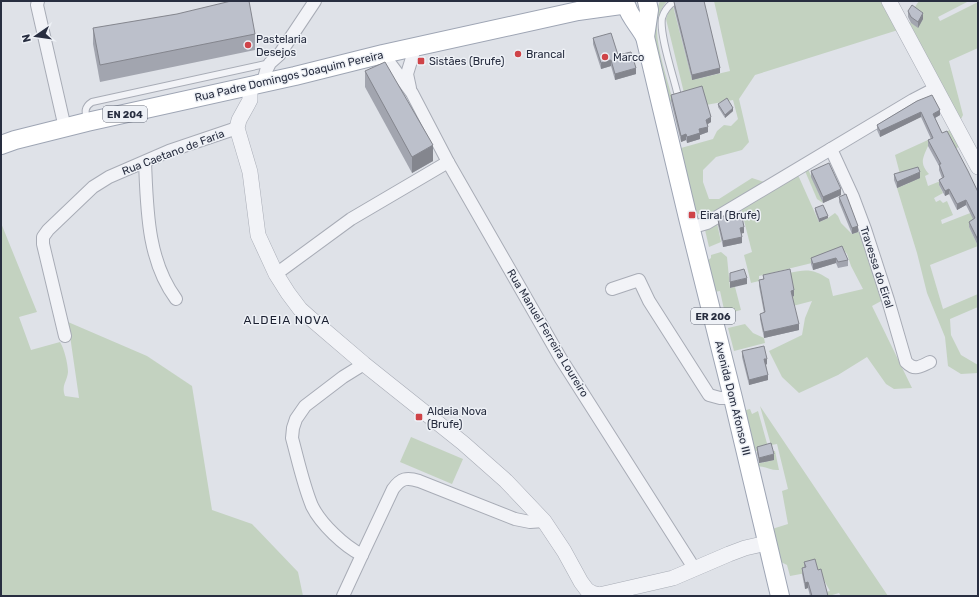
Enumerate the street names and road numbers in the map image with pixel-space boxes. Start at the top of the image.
street label: Rua Padre Domingos Joaquim Pereira [194,48,385,105]
road number: EN 204 [103,106,147,122]
street label: Rua Caetano de Faria [120,127,226,178]
street label: Travessa do Eiral [857,225,896,310]
street label: Rua Manuel Ferreira Loureiro [504,267,591,400]
road number: ER 206 [691,308,735,324]
street label: Avenida Dom Afonso III [712,339,753,457]

